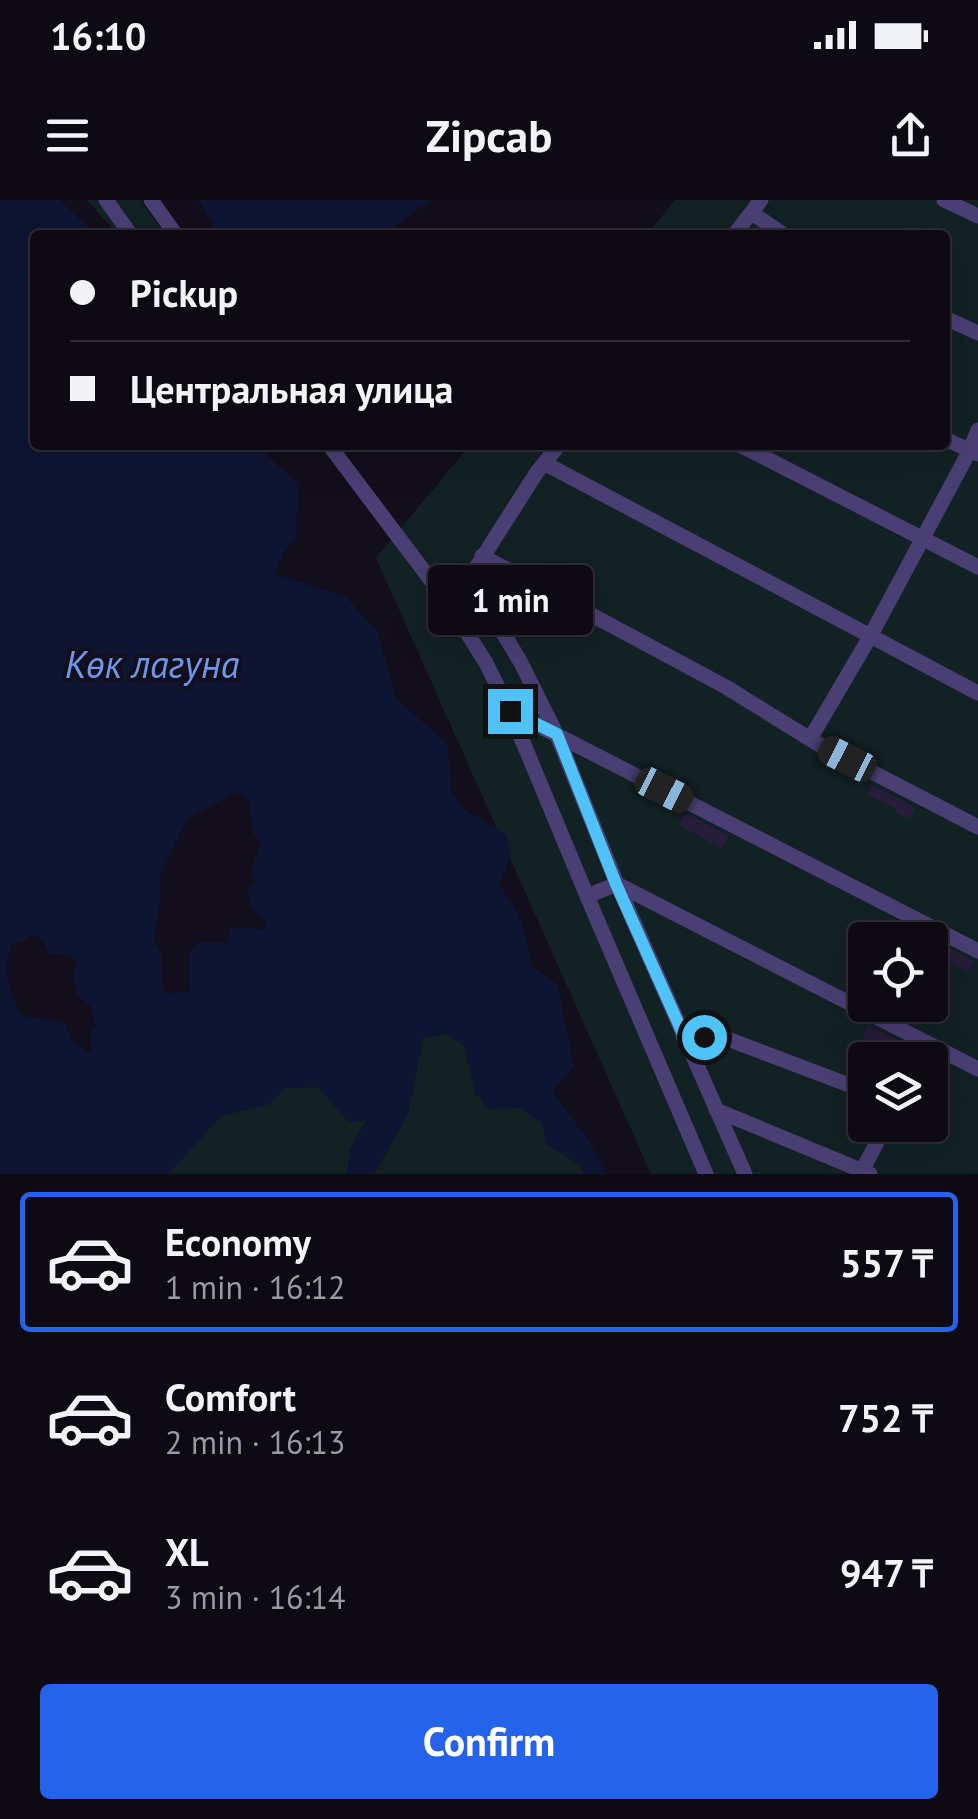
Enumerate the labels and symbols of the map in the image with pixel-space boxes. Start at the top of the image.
callout: 1 min [428,566,592,636]
water label: Көк лагуна [65,639,240,688]
route end [488,689,533,734]
car [813,732,881,786]
car [630,763,698,817]
route start [682,1015,727,1060]

